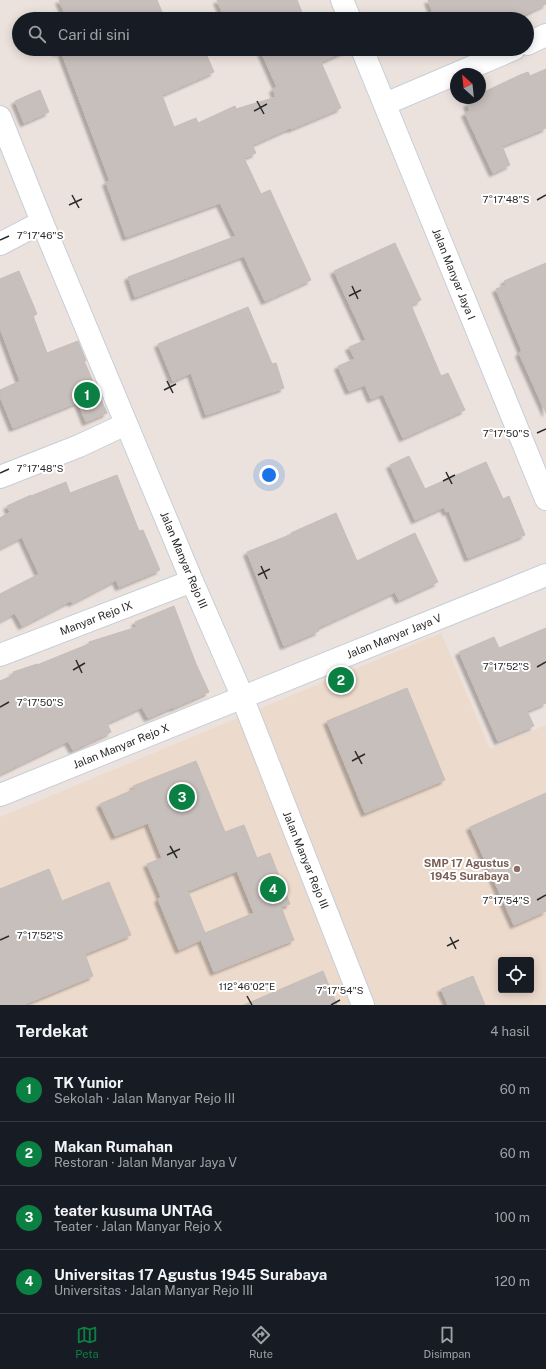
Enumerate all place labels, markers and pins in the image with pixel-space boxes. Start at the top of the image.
pin: 1 [74,380,100,410]
pin: 2 [328,665,354,695]
pin: 3 [169,782,195,812]
place label: SMP 17 Agustus 1945 Surabaya [424,857,509,882]
marker: SMP 17 Agustus 1945 Surabaya [512,864,522,874]
pin: 4 [260,874,286,904]

